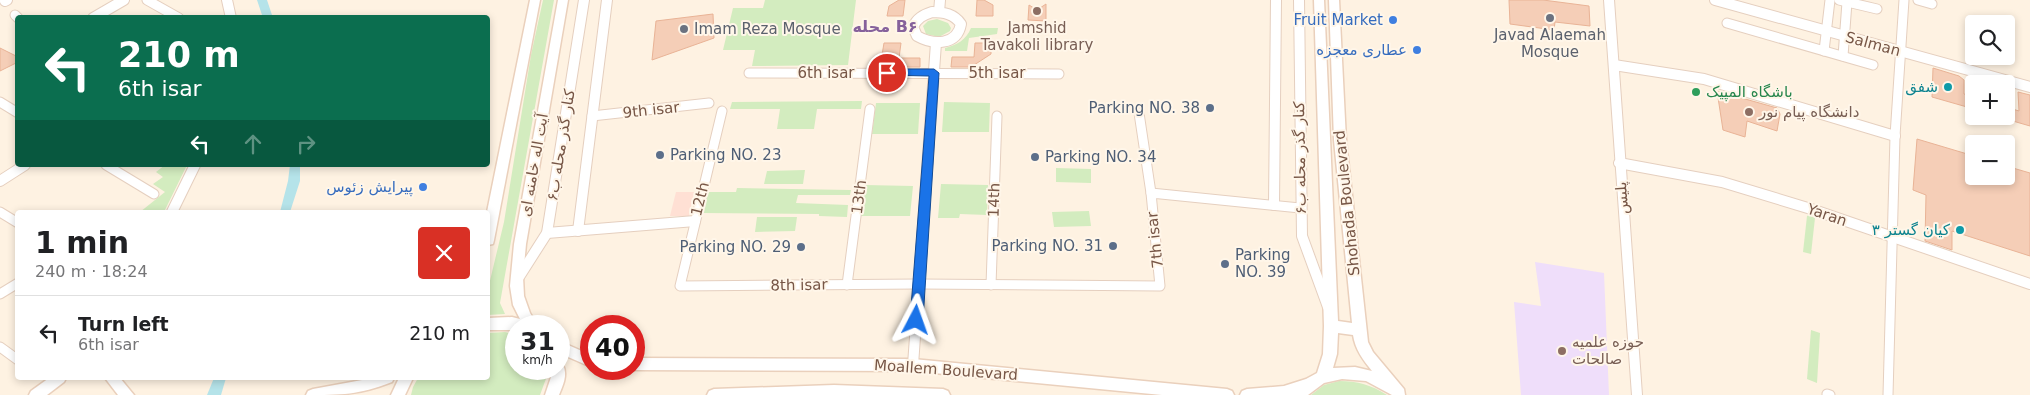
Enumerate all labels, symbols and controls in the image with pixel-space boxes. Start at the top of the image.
marker: Jamshid Tavakoli library [1031,5,1043,17]
place label: Fruit Market [1293,11,1383,29]
marker: Javad Alaemah Mosque [1544,12,1556,24]
marker: Fruit Market [1387,14,1399,26]
map controls [1965,15,2015,185]
button: search [1965,15,2015,65]
district label: محله B۶ [852,17,918,36]
place label: Jamshid Tavakoli library [980,19,1093,54]
place label: Imam Reza Mosque [694,20,841,38]
marker: Imam Reza Mosque [678,23,690,35]
place label: Javad Alaemah Mosque [1493,26,1606,61]
street label: Salman [1844,28,1902,60]
icon: left [35,35,100,100]
text: 210 m [118,35,240,75]
place label: عطاری معجزه [1316,41,1407,59]
marker: عطاری معجزه [1411,44,1423,56]
pin [866,52,908,94]
icon: arrive [873,59,901,87]
street label: 6th isar [797,64,855,82]
street label: 5th isar [968,64,1026,82]
button: + [1965,75,2015,125]
text: 6th isar [118,76,202,101]
place label: شفق [1905,78,1938,96]
marker: شفق [1942,81,1954,93]
place label: باشگاه المپیک [1706,83,1793,102]
marker: باشگاه المپیک [1690,86,1702,98]
street label: کنار گذر محله ب۶ [543,87,579,202]
street label: 9th isar [622,98,681,122]
place label: Parking NO. 38 [1089,99,1200,117]
street label: کنار گذر محله ب۶ [1290,101,1310,215]
marker: Parking NO. 38 [1204,102,1216,114]
place label: دانشگاه پیام نور [1758,103,1859,122]
marker: دانشگاه پیام نور [1743,106,1755,118]
street label: آیت اله خامنه ای [516,111,552,218]
street label: Shohada Boulevard [1330,129,1364,277]
icon: left [186,130,214,158]
icon: ahead [239,130,267,158]
icon: right [292,130,320,158]
button: − [1965,135,2015,185]
place label: Parking NO. 23 [670,146,781,164]
place label: Parking NO. 34 [1045,148,1156,166]
marker: Parking NO. 23 [654,149,666,161]
marker: Parking NO. 34 [1029,151,1041,163]
place label: پیرایش زئوس [326,178,413,197]
street label: 13th [848,179,870,215]
street label: 12th [687,180,713,218]
marker: پیرایش زئوس [417,181,429,193]
street label: پلیس [1612,181,1633,215]
street label: 14th [984,182,1004,218]
street label: Yaran [1804,199,1849,230]
street label: 7th isar [1143,210,1167,269]
place label: کیان گستر ۳ [1872,221,1951,239]
marker: کیان گستر ۳ [1954,224,1966,236]
text: 1 min [35,225,129,260]
button: close [418,227,470,279]
place label: Parking NO. 31 [992,237,1103,255]
place label: Parking NO. 29 [680,238,791,256]
marker: Parking NO. 31 [1107,240,1119,252]
marker: Parking NO. 29 [795,241,807,253]
place label: Parking NO. 39 [1235,246,1291,281]
marker: Parking NO. 39 [1219,258,1231,270]
text: 240 m · 18:24 [35,262,148,281]
street label: 8th isar [770,275,829,294]
position arrow [889,293,941,345]
text: Turn left [78,313,169,335]
speed limit sign: 40 [580,315,645,380]
icon: left [35,319,63,347]
text: 210 m [409,322,470,344]
text: 31 [520,327,555,356]
place label: حوزه علمیه صالحات [1572,333,1644,368]
text: 6th isar [78,335,139,354]
marker: حوزه علمیه صالحات [1556,345,1568,357]
text: km/h [522,353,553,367]
street label: Moallem Boulevard [873,356,1019,384]

